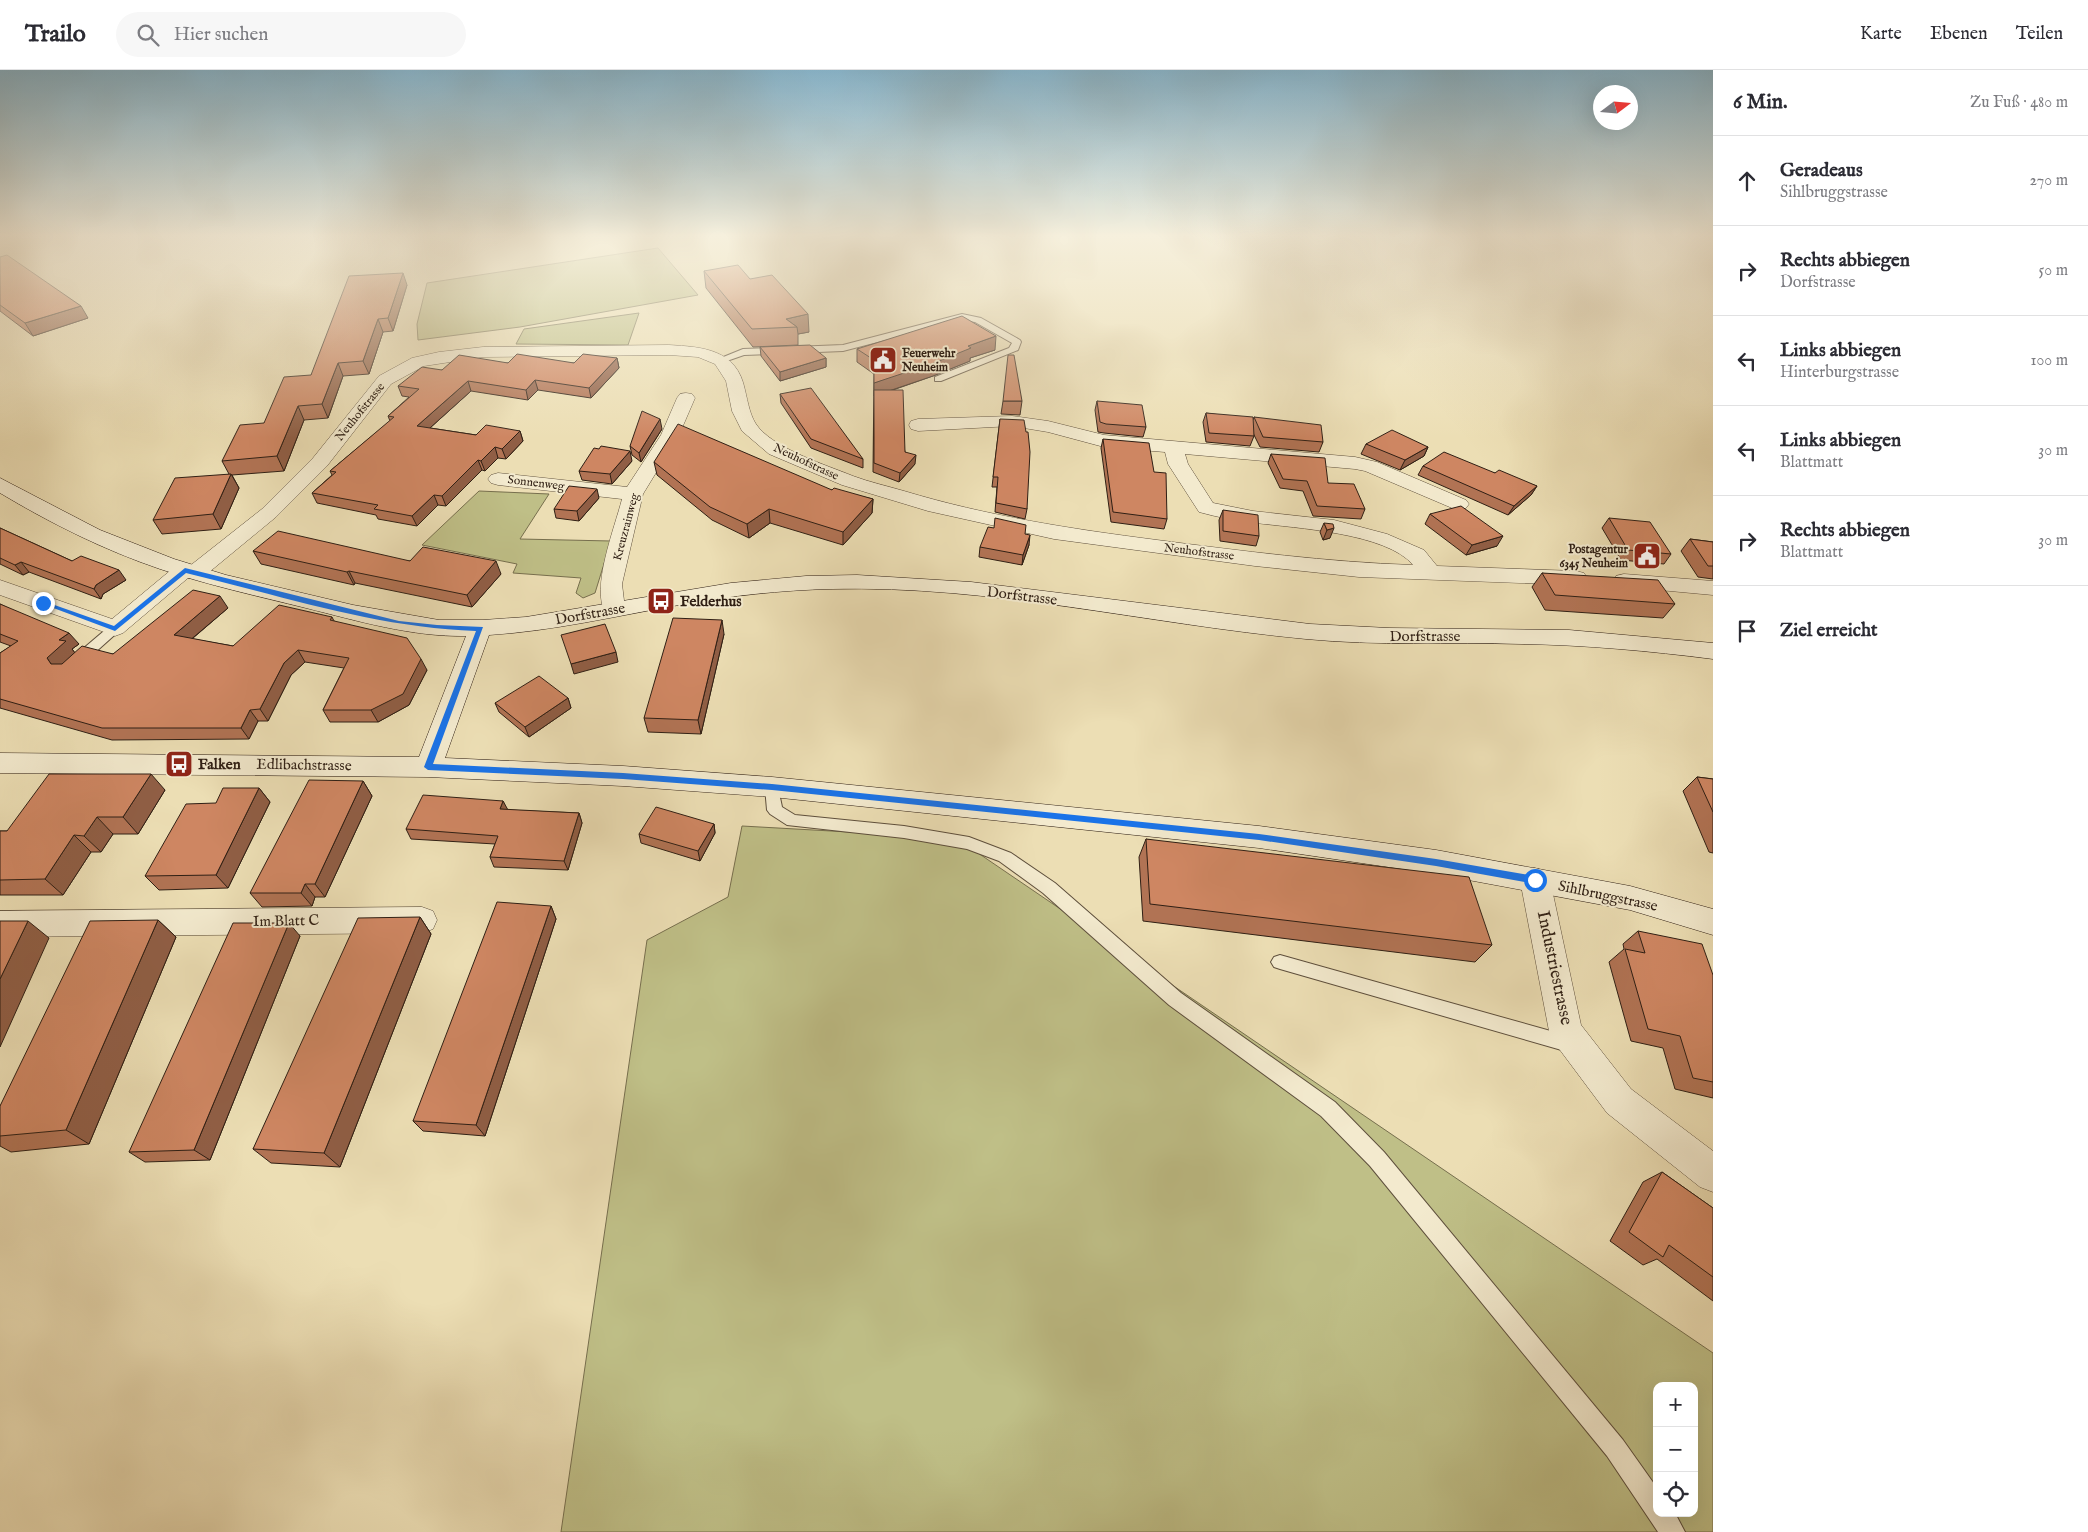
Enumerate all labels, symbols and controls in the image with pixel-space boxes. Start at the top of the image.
search box [116,12,466,57]
text: Trailo [25,19,86,50]
icon: search [134,21,162,49]
text: Hier suchen [174,23,268,47]
text: Karte [1860,23,1902,46]
text: Ebenen [1930,23,1988,46]
text: Teilen [2016,23,2063,46]
north arrow [1593,85,1638,130]
text: 6 Min. [1733,89,1788,116]
text: Zu Fuß · 480 m [1970,93,2068,113]
text: Geradeaus [1780,159,1863,183]
icon: ahead [1733,167,1761,195]
text: 270 m [2029,171,2068,191]
text: Sihlbruggstrasse [1780,183,1888,203]
text: Rechts abbiegen [1780,249,1910,273]
icon: right [1733,257,1761,285]
text: 50 m [2039,261,2068,281]
text: Dorfstrasse [1780,273,1856,293]
text: Links abbiegen [1780,339,1901,363]
public building icon: Feuerwehr Neuheim [868,345,898,375]
place label: Feuerwehr Neuheim [901,346,956,375]
icon: left [1733,347,1761,375]
text: 100 m [2031,351,2068,371]
text: Hinterburgstrasse [1780,363,1899,383]
street label: Neuhofstrasse [332,379,388,444]
text: Links abbiegen [1780,429,1901,453]
icon: left [1733,437,1761,465]
street label: Neuhofstrasse [771,440,842,484]
text: 30 m [2038,441,2068,461]
text: Blattmatt [1780,453,1843,473]
street label: Sonnenweg [507,472,566,494]
street label: Kreuzrainweg [610,491,642,562]
text: Rechts abbiegen [1780,519,1910,543]
icon: right [1733,527,1761,555]
text: 30 m [2038,531,2068,551]
street label: Neuhofstrasse [1163,540,1236,564]
public building icon: Postagentur 6345 Neuheim [1632,541,1662,571]
place label: Postagentur 6345 Neuheim [1560,542,1629,571]
text: Blattmatt [1780,543,1843,563]
street label: Dorfstrasse [986,582,1058,610]
bus stop icon: Felderhus [646,586,676,616]
route end [32,592,55,615]
place label: Felderhus [680,592,742,611]
street label: Dorfstrasse [553,598,627,630]
icon: arrive [1733,617,1761,645]
text: Ziel erreicht [1780,619,1878,643]
street label: Dorfstrasse [1390,627,1461,646]
bus stop icon: Falken [164,749,194,779]
place label: Falken [198,755,241,774]
street label: Edlibachstrasse [256,755,352,775]
route start [1524,869,1547,892]
street label: Sihlbruggstrasse [1557,876,1660,916]
street label: Industriestrasse [1531,909,1577,1027]
street label: Im Blatt C [253,911,319,931]
map controls [1653,1382,1698,1517]
button: + [1653,1382,1698,1427]
button: − [1653,1427,1698,1472]
button: locate [1653,1472,1698,1517]

